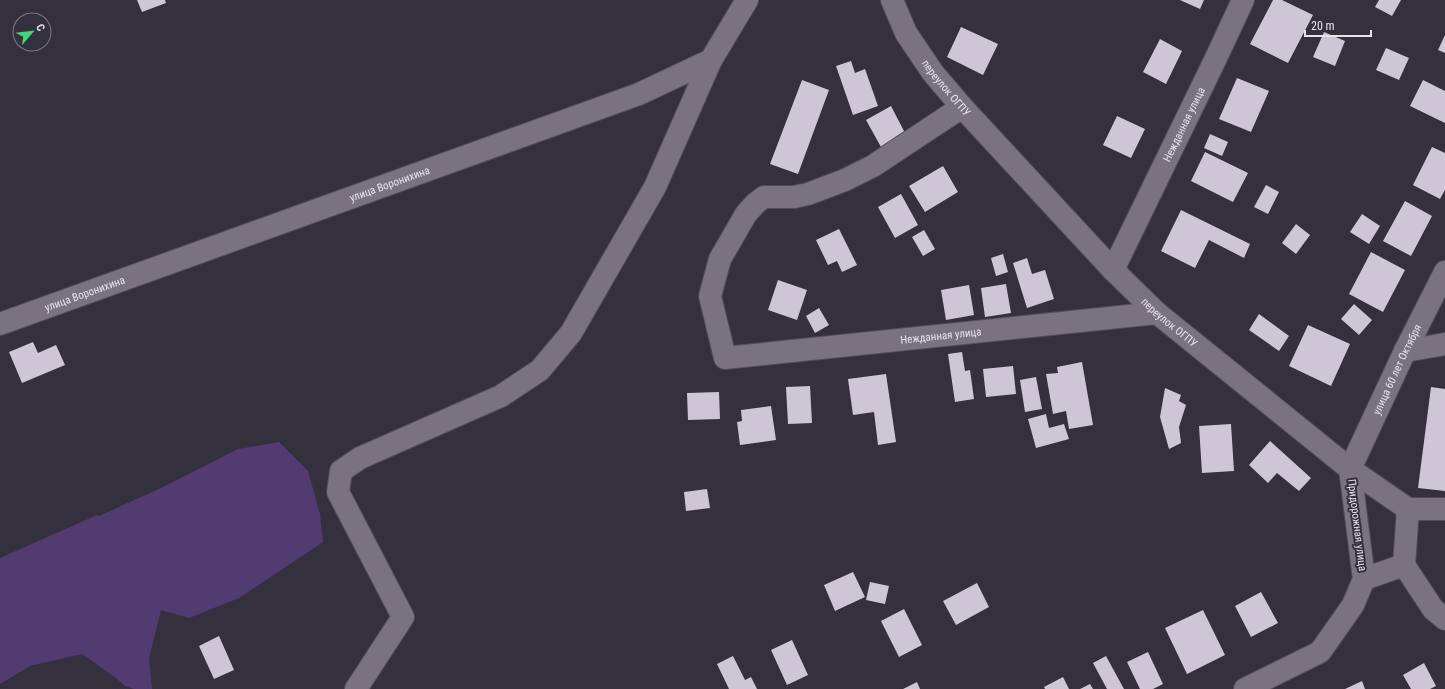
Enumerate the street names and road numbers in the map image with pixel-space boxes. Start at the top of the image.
street label: переулок ОГПУ [919,57,974,119]
street label: Нежданная улица [1160,85,1207,164]
street label: улица Воронихина [348,163,431,204]
street label: улица Воронихина [43,273,127,314]
street label: переулок ОГПУ [1139,295,1200,350]
street label: улица 60 лет Октября [1370,322,1424,417]
street label: Нежданная улица [900,325,982,346]
street label: Придорожная улица [1345,478,1369,572]

